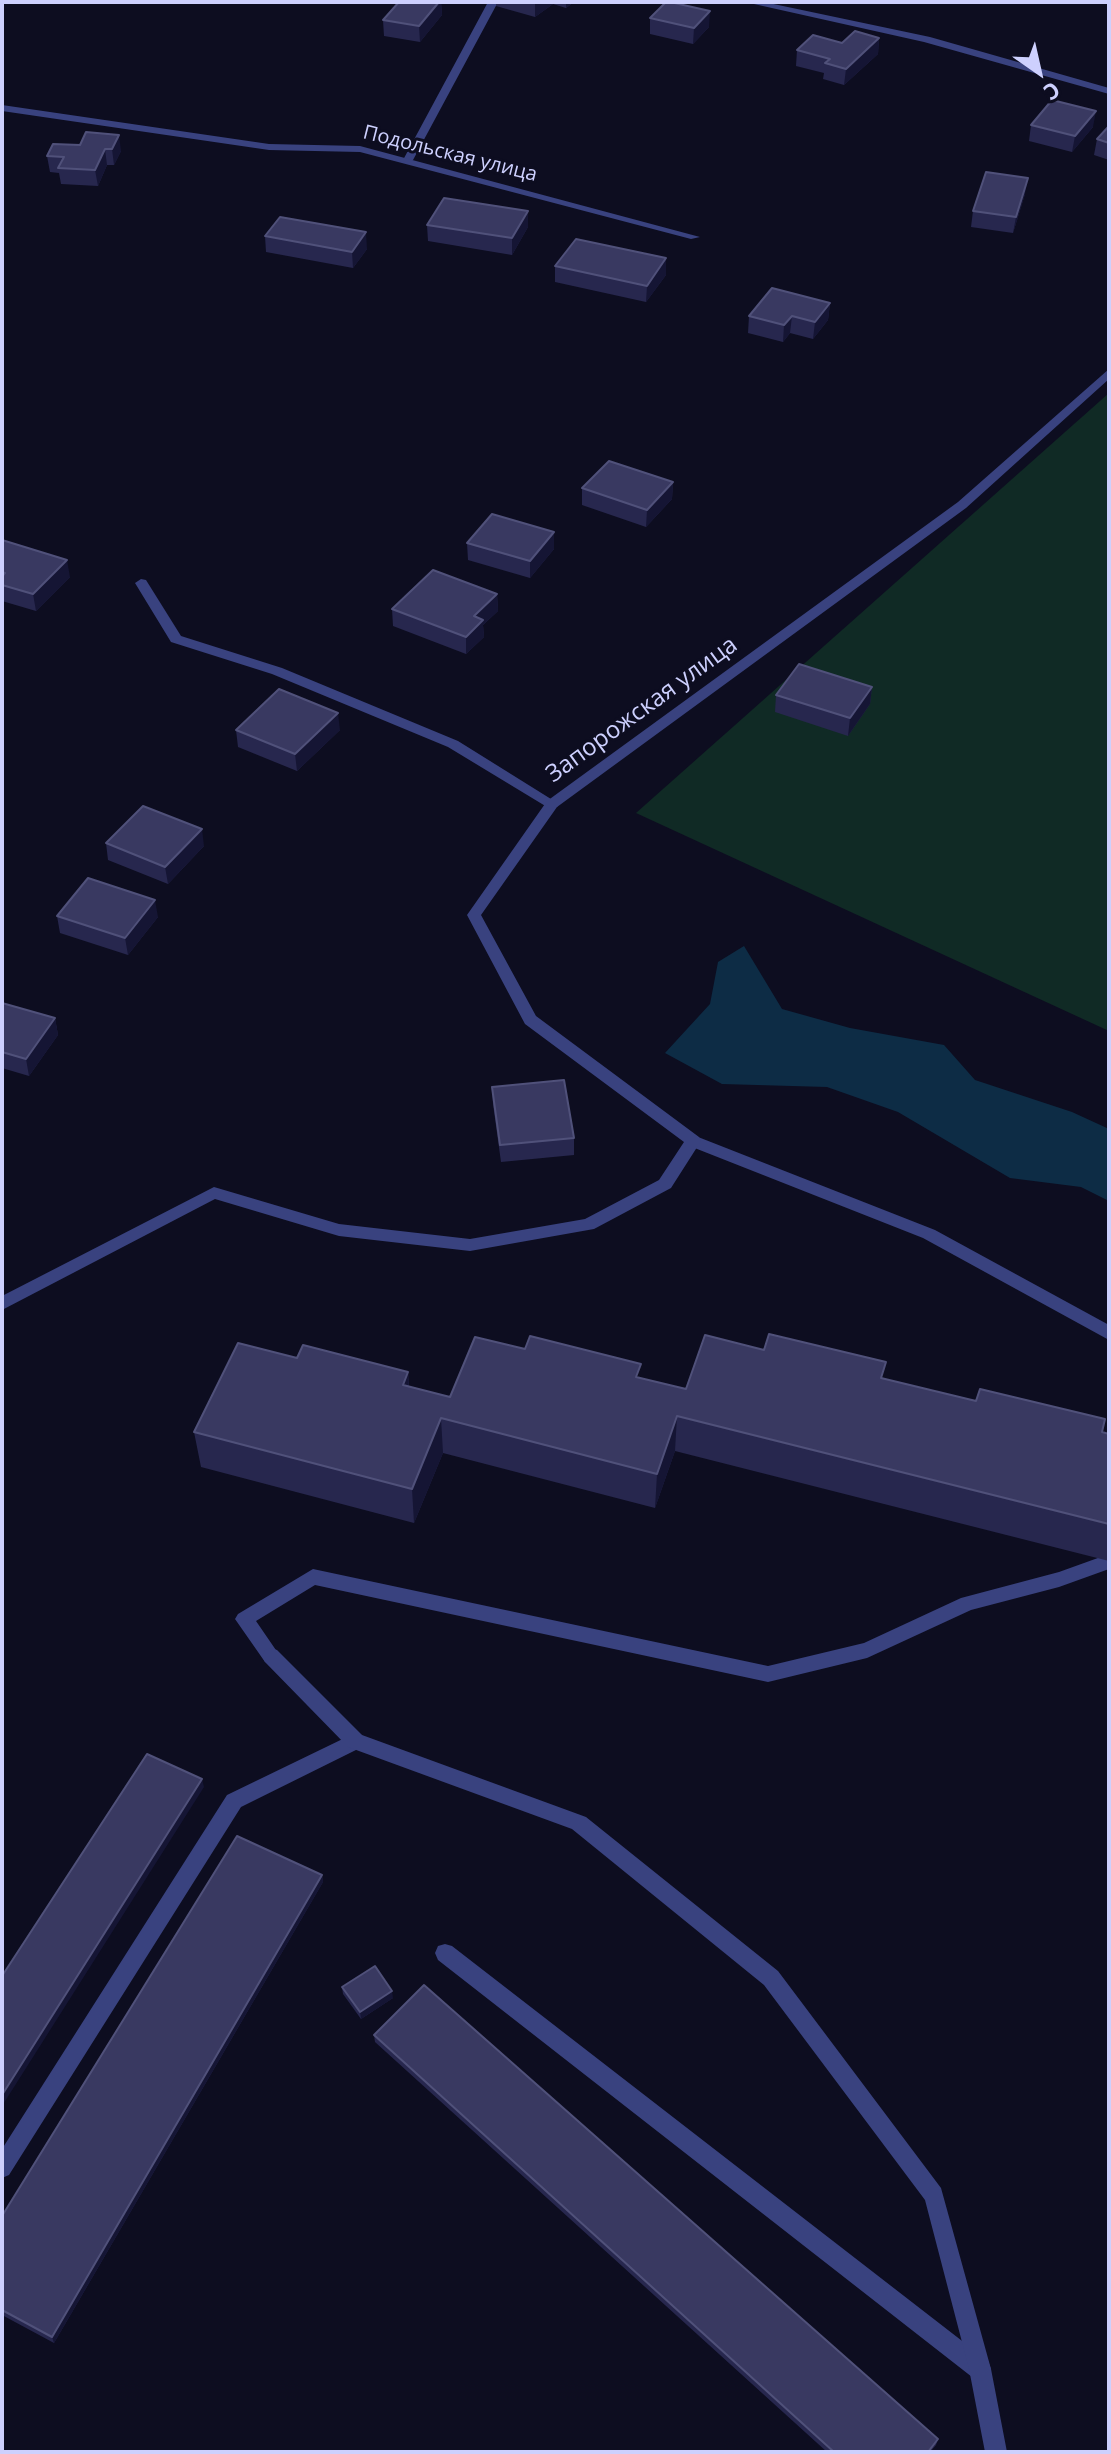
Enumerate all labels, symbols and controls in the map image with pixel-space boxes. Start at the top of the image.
north arrow [999,32,1079,112]
text: С [1038,76,1067,108]
street label: Подольская улица [361,121,539,187]
street label: Запорожская улица [541,631,743,789]

